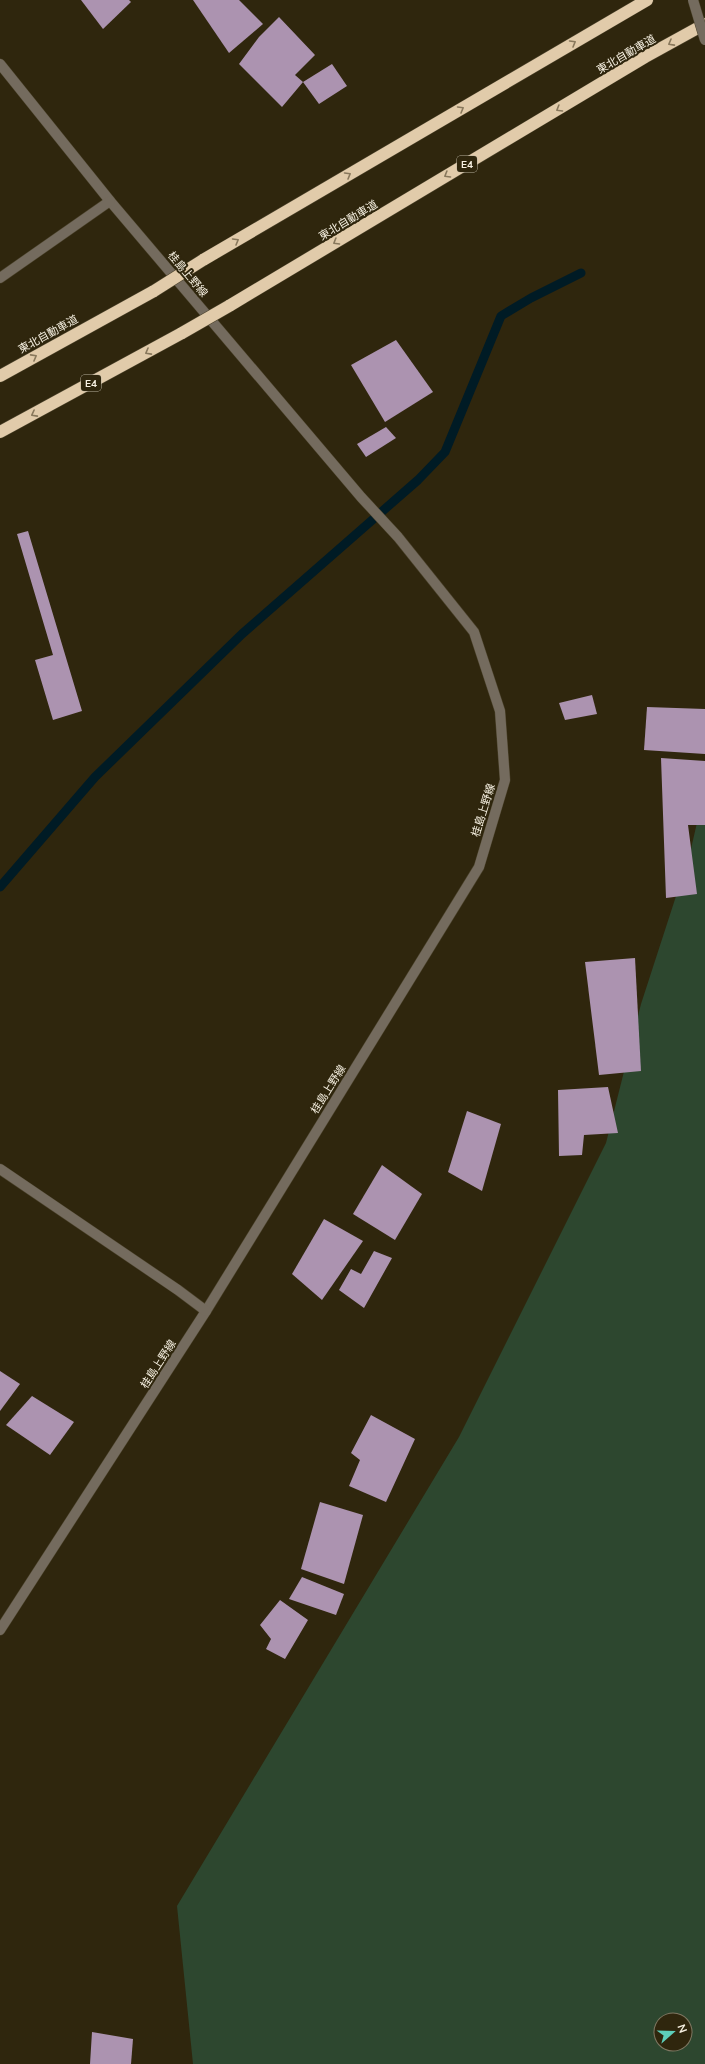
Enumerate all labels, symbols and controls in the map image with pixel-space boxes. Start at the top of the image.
street label: 東北自動車道 [594,31,658,77]
one-way arrow [668,38,675,46]
one-way arrow [569,40,576,48]
one-way arrow [556,104,563,111]
one-way arrow [457,106,464,113]
road number: E4 [457,156,477,172]
one-way arrow [444,171,451,178]
one-way arrow [344,172,352,179]
street label: 東北自動車道 [316,197,380,243]
one-way arrow [232,238,239,245]
one-way arrow [333,238,340,245]
street label: 桂島上野線 [165,248,211,300]
street label: 東北自動車道 [16,312,80,356]
one-way arrow [145,347,152,354]
one-way arrow [30,355,37,362]
road number: E4 [81,375,101,391]
one-way arrow [31,409,38,416]
street label: 桂島上野線 [468,782,498,838]
street label: 桂島上野線 [307,1062,349,1116]
street label: 桂島上野線 [137,1337,179,1391]
north arrow [653,2012,693,2052]
text: N [674,2022,690,2035]

